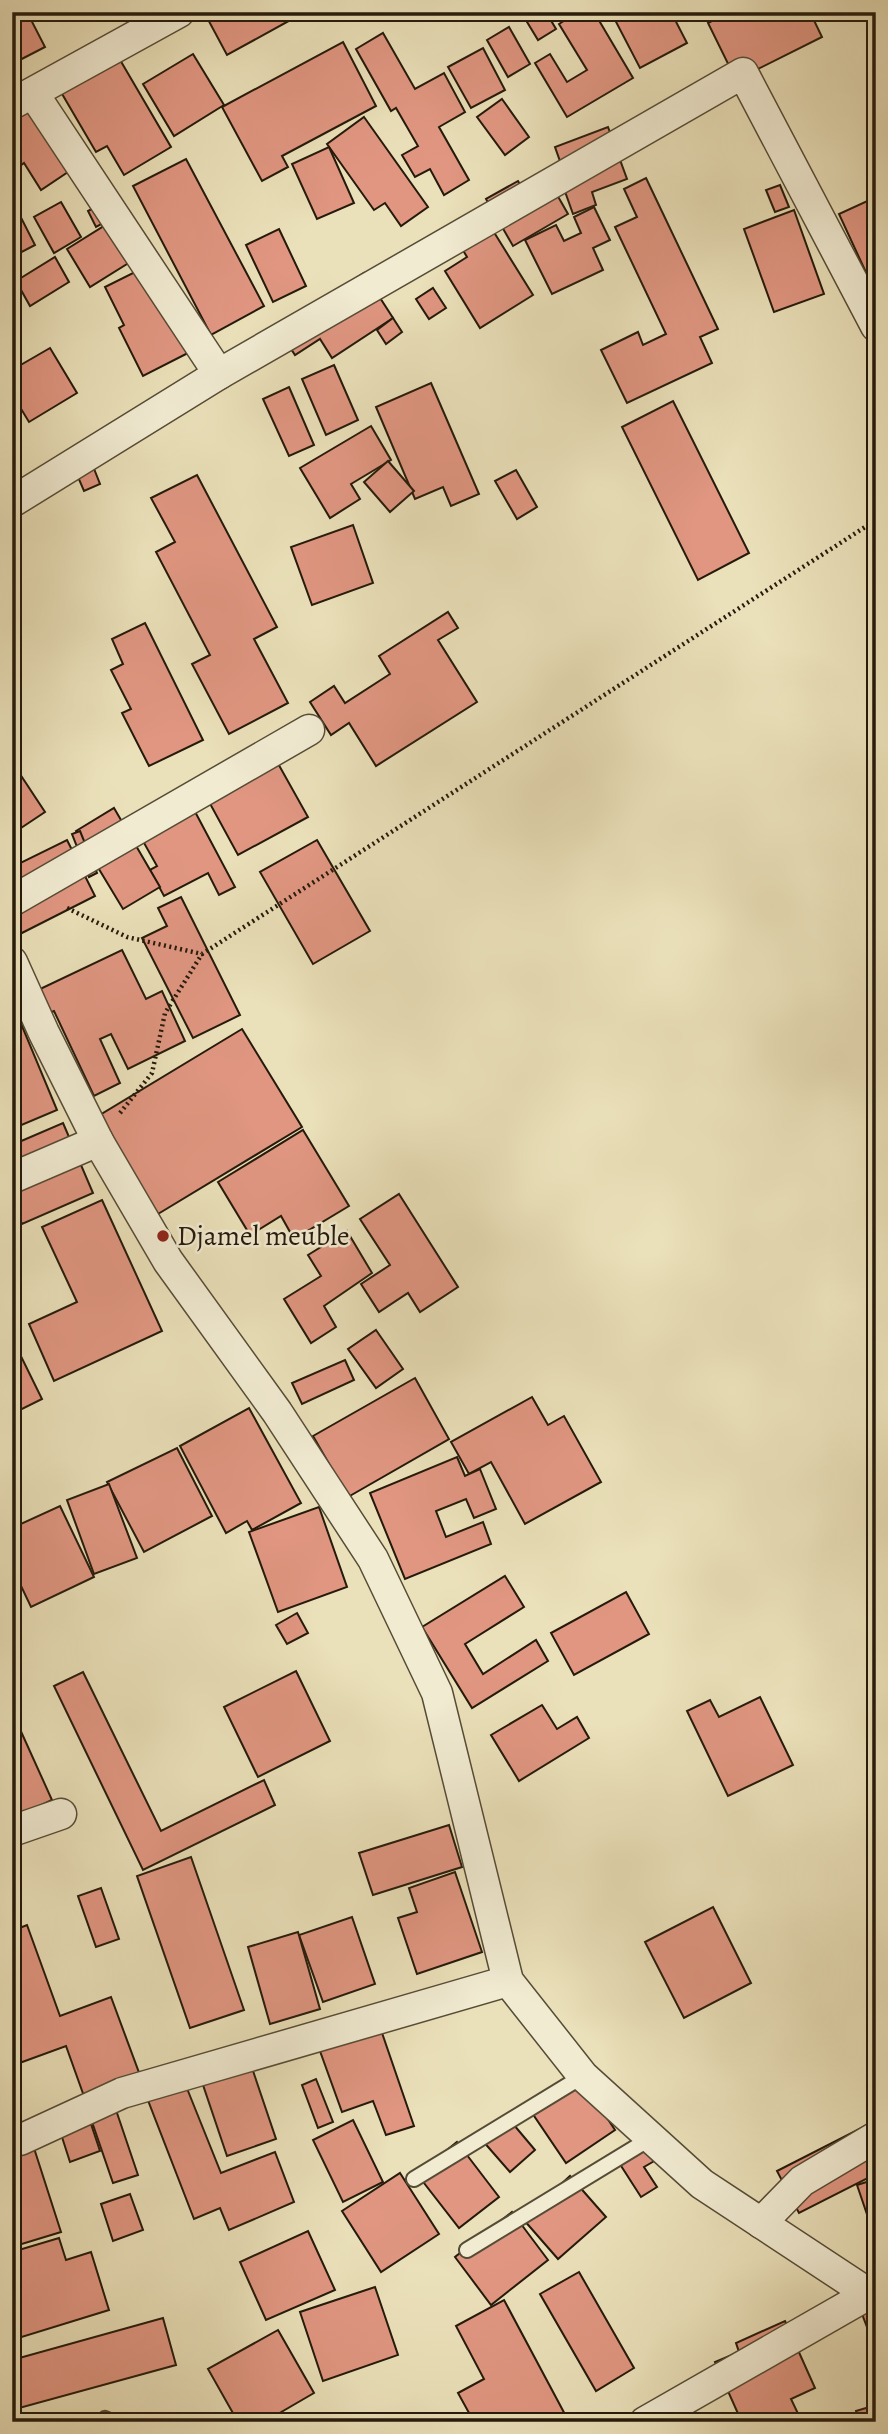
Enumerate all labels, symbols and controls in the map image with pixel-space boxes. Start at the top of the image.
place label: Djamel meuble [177,1217,350,1255]
marker: Djamel meuble [155,1228,171,1244]

